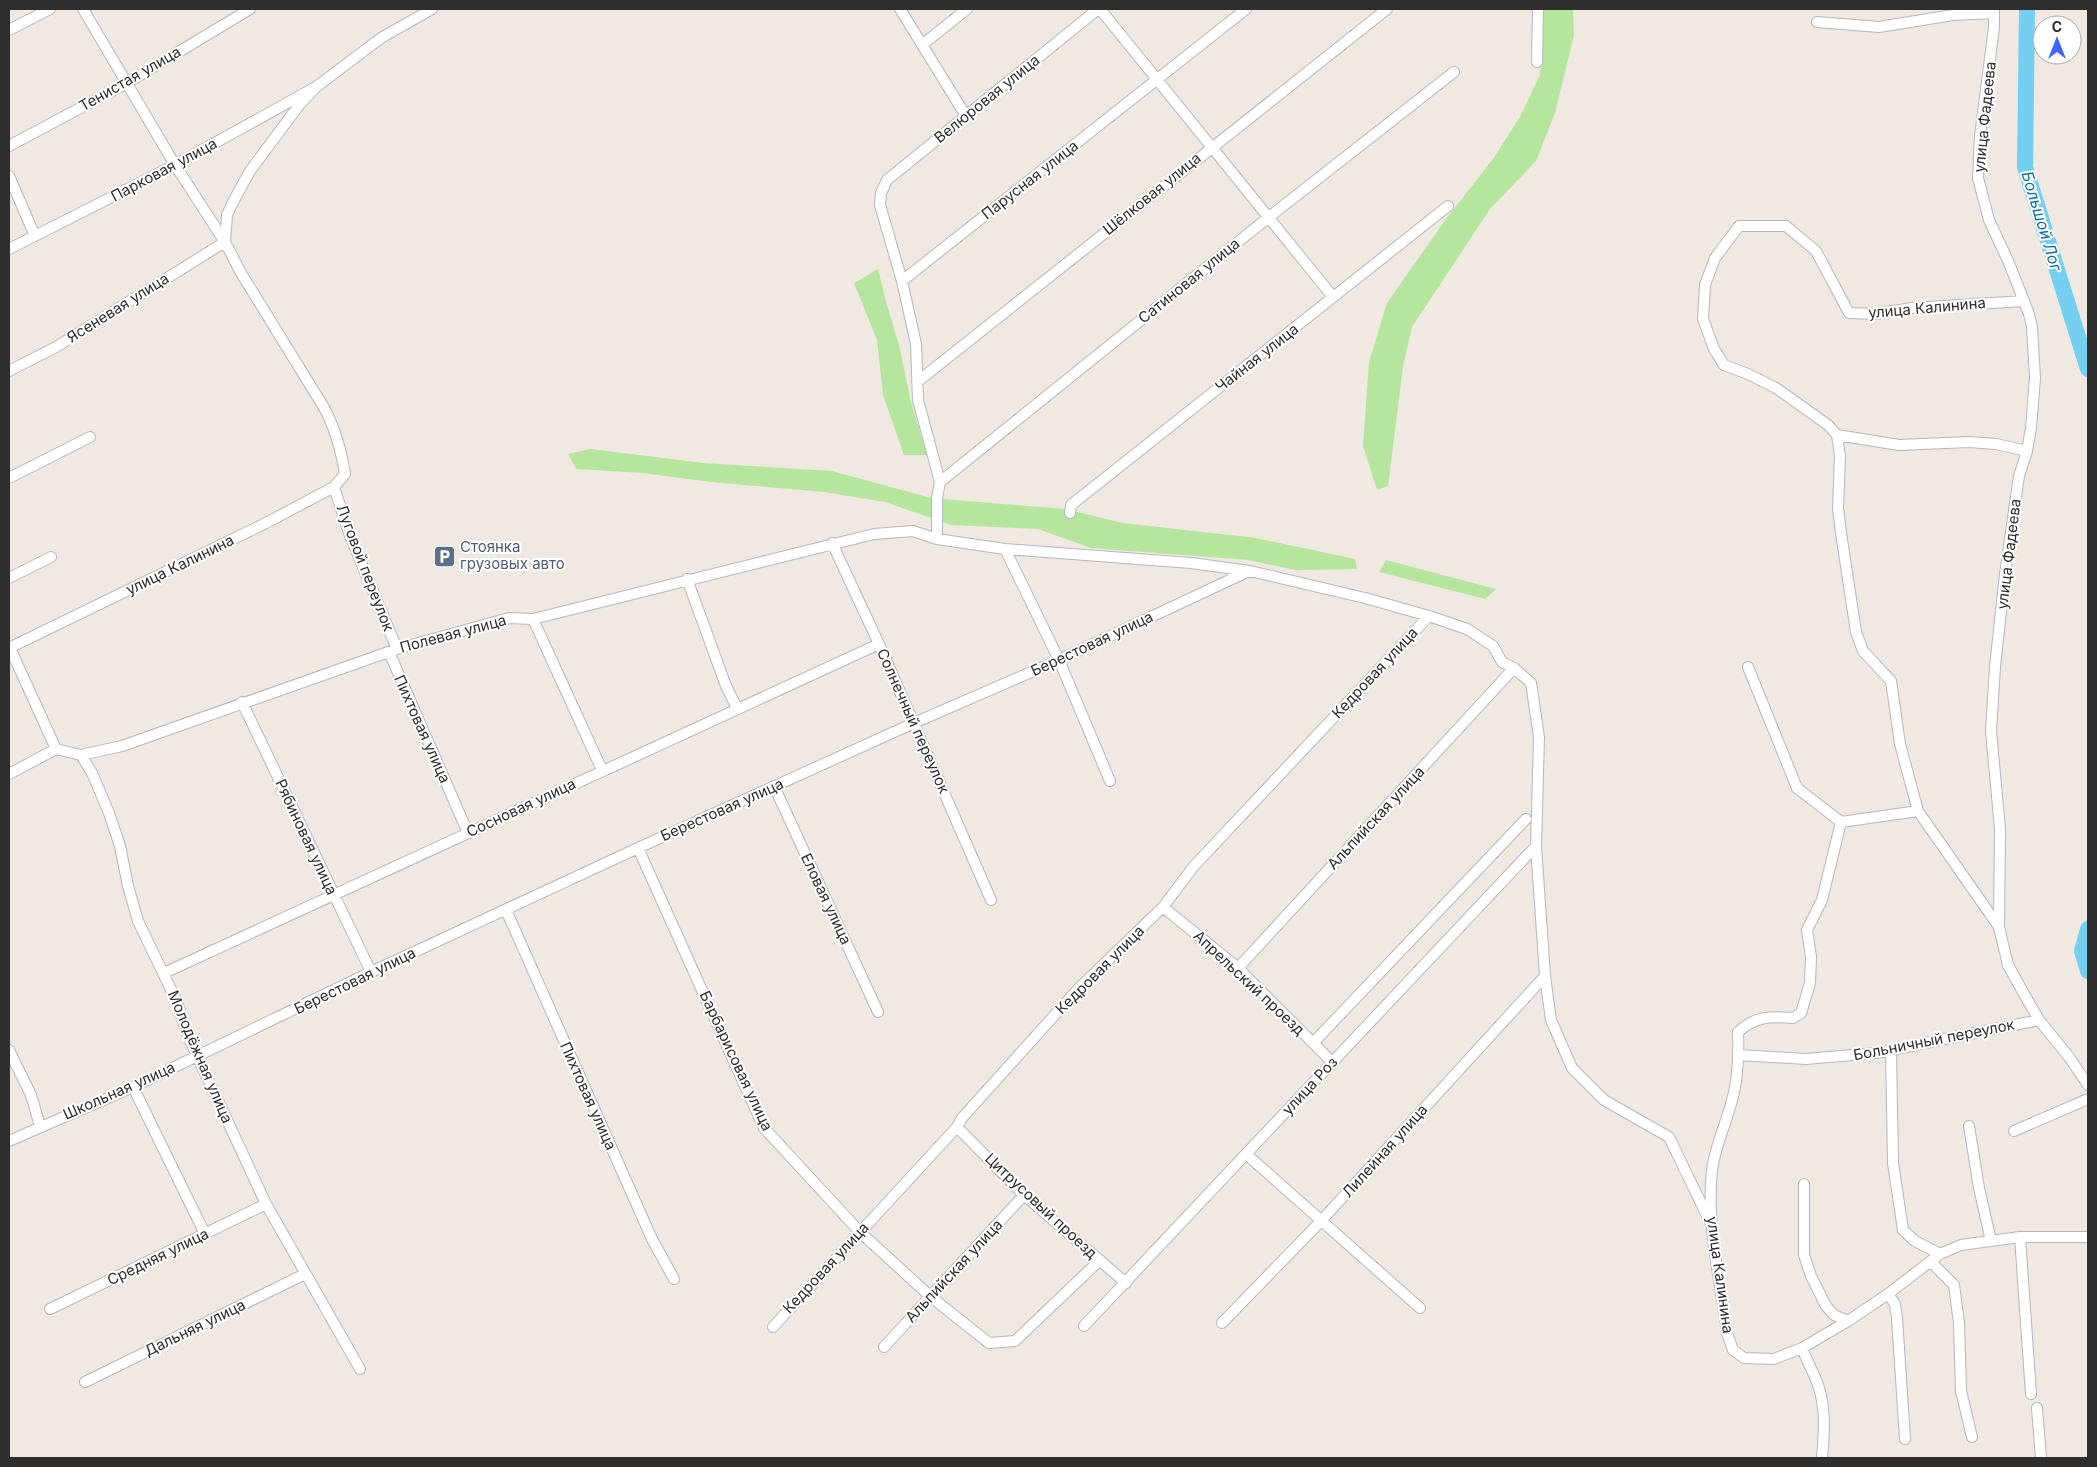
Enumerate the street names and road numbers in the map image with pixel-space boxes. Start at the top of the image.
street label: Тенистая улица [76,42,184,115]
street label: Велюровая улица [930,50,1043,147]
street label: улица Фадеева [1969,61,2000,173]
street label: Парковая улица [107,134,220,206]
street label: Парусная улица [977,136,1082,223]
street label: Шёлковая улица [1099,148,1205,239]
street label: Сатиновая улица [1134,234,1243,327]
street label: Ясеневая улица [63,269,172,347]
street label: улица Калинина [1867,293,1987,322]
street label: Чайная улица [1211,319,1302,396]
street label: улица Фадеева [1992,497,2025,610]
street label: Луговой переулок [333,502,398,634]
street label: улица Калинина [123,530,237,599]
street label: Берестовая улица [1028,607,1156,680]
street label: Полевая улица [397,610,508,657]
street label: Кедровая улица [1327,623,1422,722]
street label: Солнечный переулок [873,645,954,796]
street label: Пихтовая улица [390,672,455,786]
street label: Альпийская улица [1323,762,1428,873]
street label: Сосновая улица [463,774,578,841]
street label: Берестовая улица [657,774,786,845]
street label: Рябиновая улица [271,776,342,898]
street label: Еловая улица [797,850,856,948]
street label: Кедровая улица [1051,921,1148,1018]
street label: Апрельский проезд [1190,926,1309,1039]
street label: Берестовая улица [291,943,419,1018]
street label: Молодёжная улица [164,987,237,1126]
street label: Барбарисовая улица [696,988,777,1134]
street label: Больничный переулок [1852,1015,2016,1064]
street label: Пихтовая улица [556,1039,621,1153]
street label: улица Роз [1278,1053,1341,1119]
street label: Школьная улица [60,1057,178,1124]
street label: Лилейная улица [1338,1100,1431,1201]
street label: Цитрусовый проезд [981,1149,1101,1263]
street label: Альпийская улица [901,1215,1006,1326]
street label: улица Калинина [1703,1215,1738,1335]
street label: Кедровая улица [778,1218,873,1317]
street label: Средняя улица [104,1224,212,1289]
street label: Дальняя улица [141,1295,248,1360]

